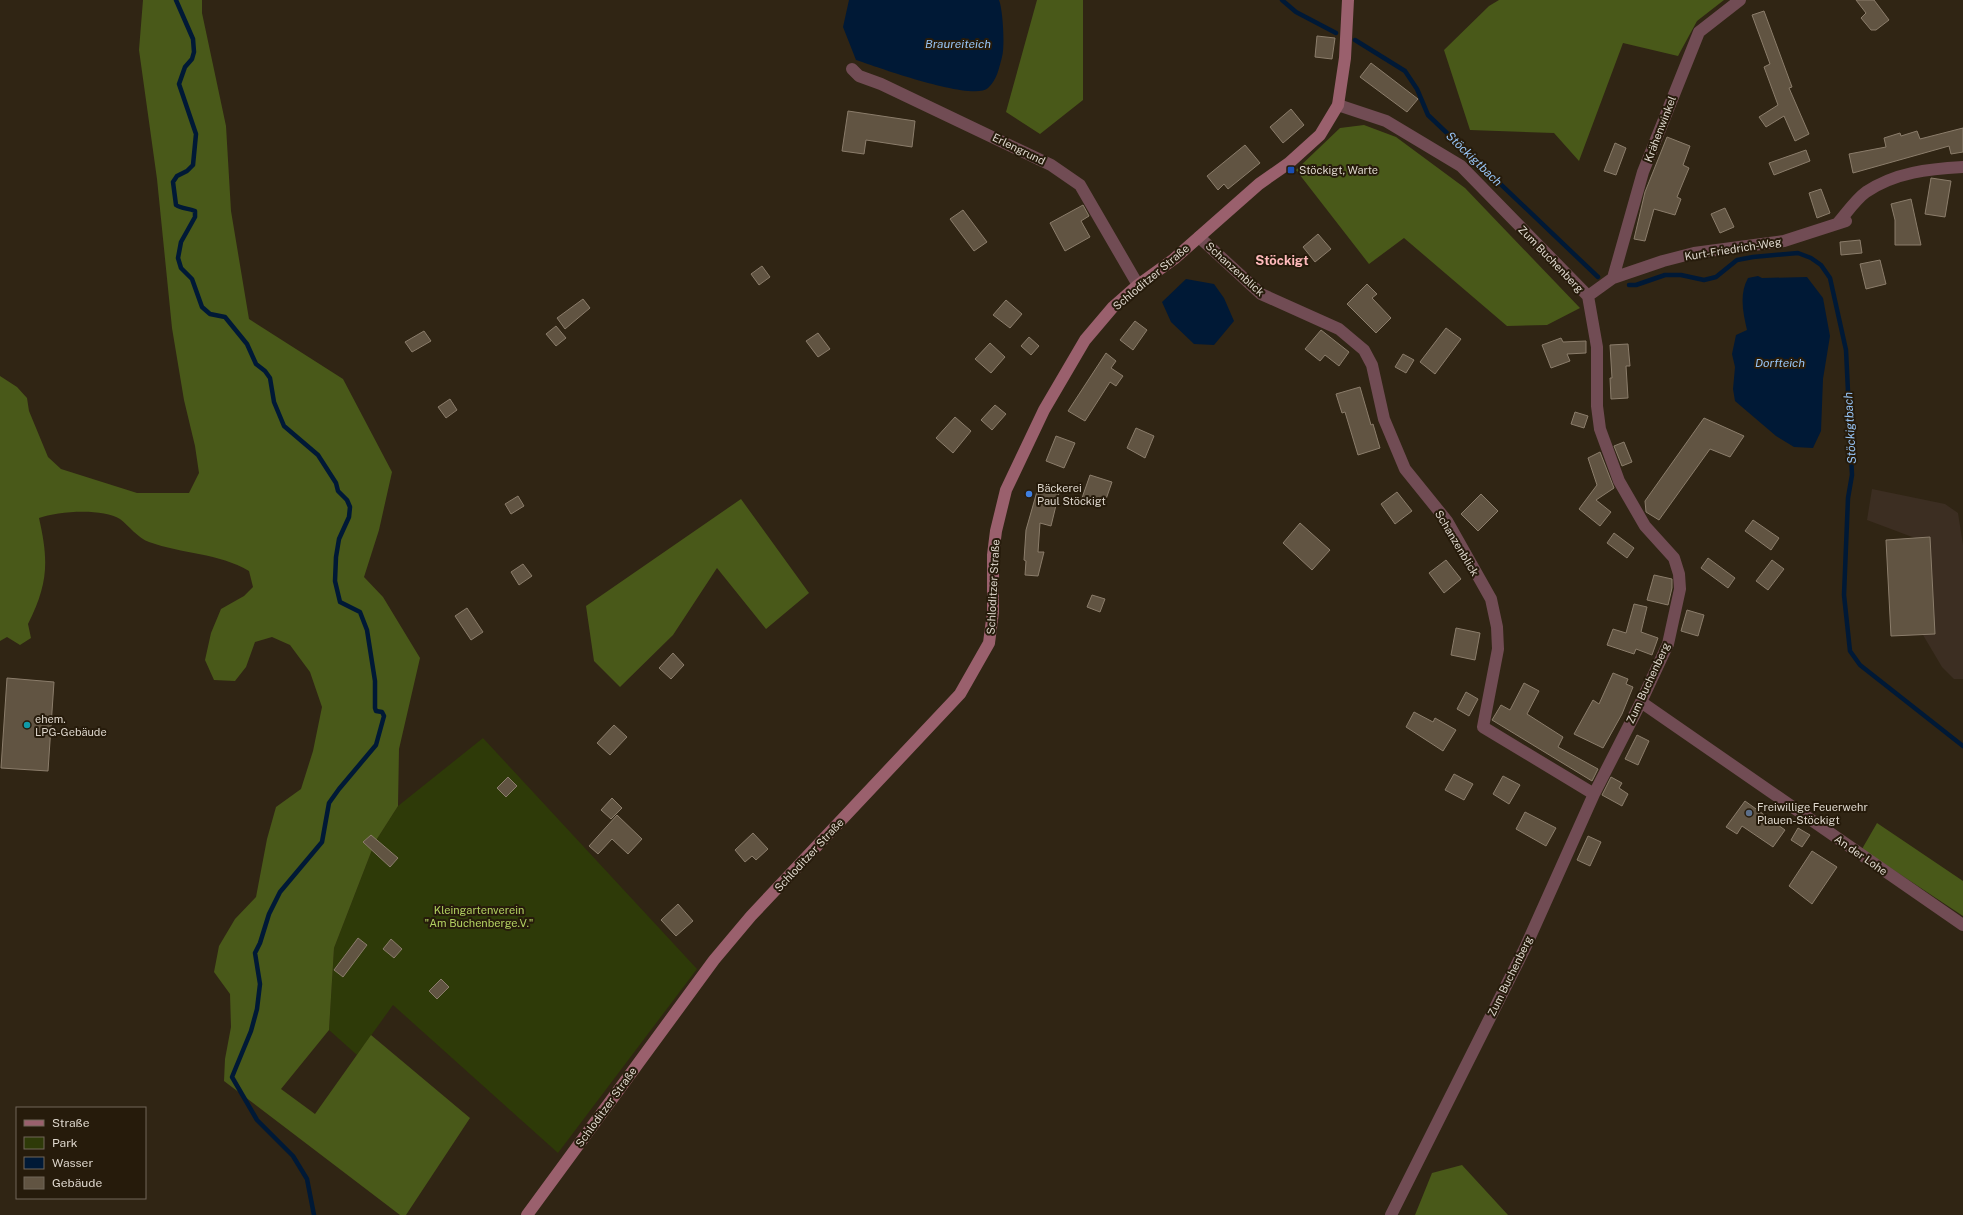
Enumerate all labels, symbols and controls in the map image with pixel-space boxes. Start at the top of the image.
water label: Braureiteich [925,37,991,51]
street label: Krähenwinkel [1642,94,1678,164]
water label: Stöckigtbach [1443,129,1505,189]
street label: Erlengrund [991,131,1047,167]
place label: Stöckigt, Warte [1299,164,1378,176]
marker: Stöckigt, Warte [1286,165,1296,175]
street label: Zum Buchenberg [1516,223,1586,295]
street label: Kurt-Friedrich-Weg [1684,235,1782,263]
street label: Schanzenblick [1203,240,1267,298]
street label: Schloditzer Straße [1111,242,1191,312]
district label: Stöckigt [1255,253,1309,268]
water label: Dorfteich [1755,356,1805,370]
water label: Stöckigtbach [1841,391,1859,464]
place label: Bäckerei Paul Stöckigt [1037,482,1106,507]
marker: Bäckerei Paul Stöckigt [1024,489,1034,499]
street label: Schanzenblick [1433,508,1481,578]
street label: Schloditzer Straße [985,539,1001,635]
street label: Zum Buchenberg [1624,640,1672,725]
place label: ehem. LPG-Gebäude [35,713,107,738]
marker: ehem. LPG-Gebäude [22,720,32,730]
place label: Freiwillige Feuerwehr Plauen-Stöckigt [1757,801,1868,826]
marker: Freiwillige Feuerwehr Plauen-Stöckigt [1744,808,1754,818]
street label: Schloditzer Straße [772,816,846,894]
street label: An der Lohe [1832,832,1890,878]
park label: Kleingartenverein "Am Buchenberge.V." [424,904,534,929]
street label: Zum Buchenberg [1485,934,1535,1018]
street label: Schloditzer Straße [573,1065,639,1149]
legend [16,1107,146,1199]
text: Straße [52,1116,90,1130]
text: Park [52,1136,78,1150]
text: Wasser [52,1156,93,1170]
text: Gebäude [52,1176,102,1190]

